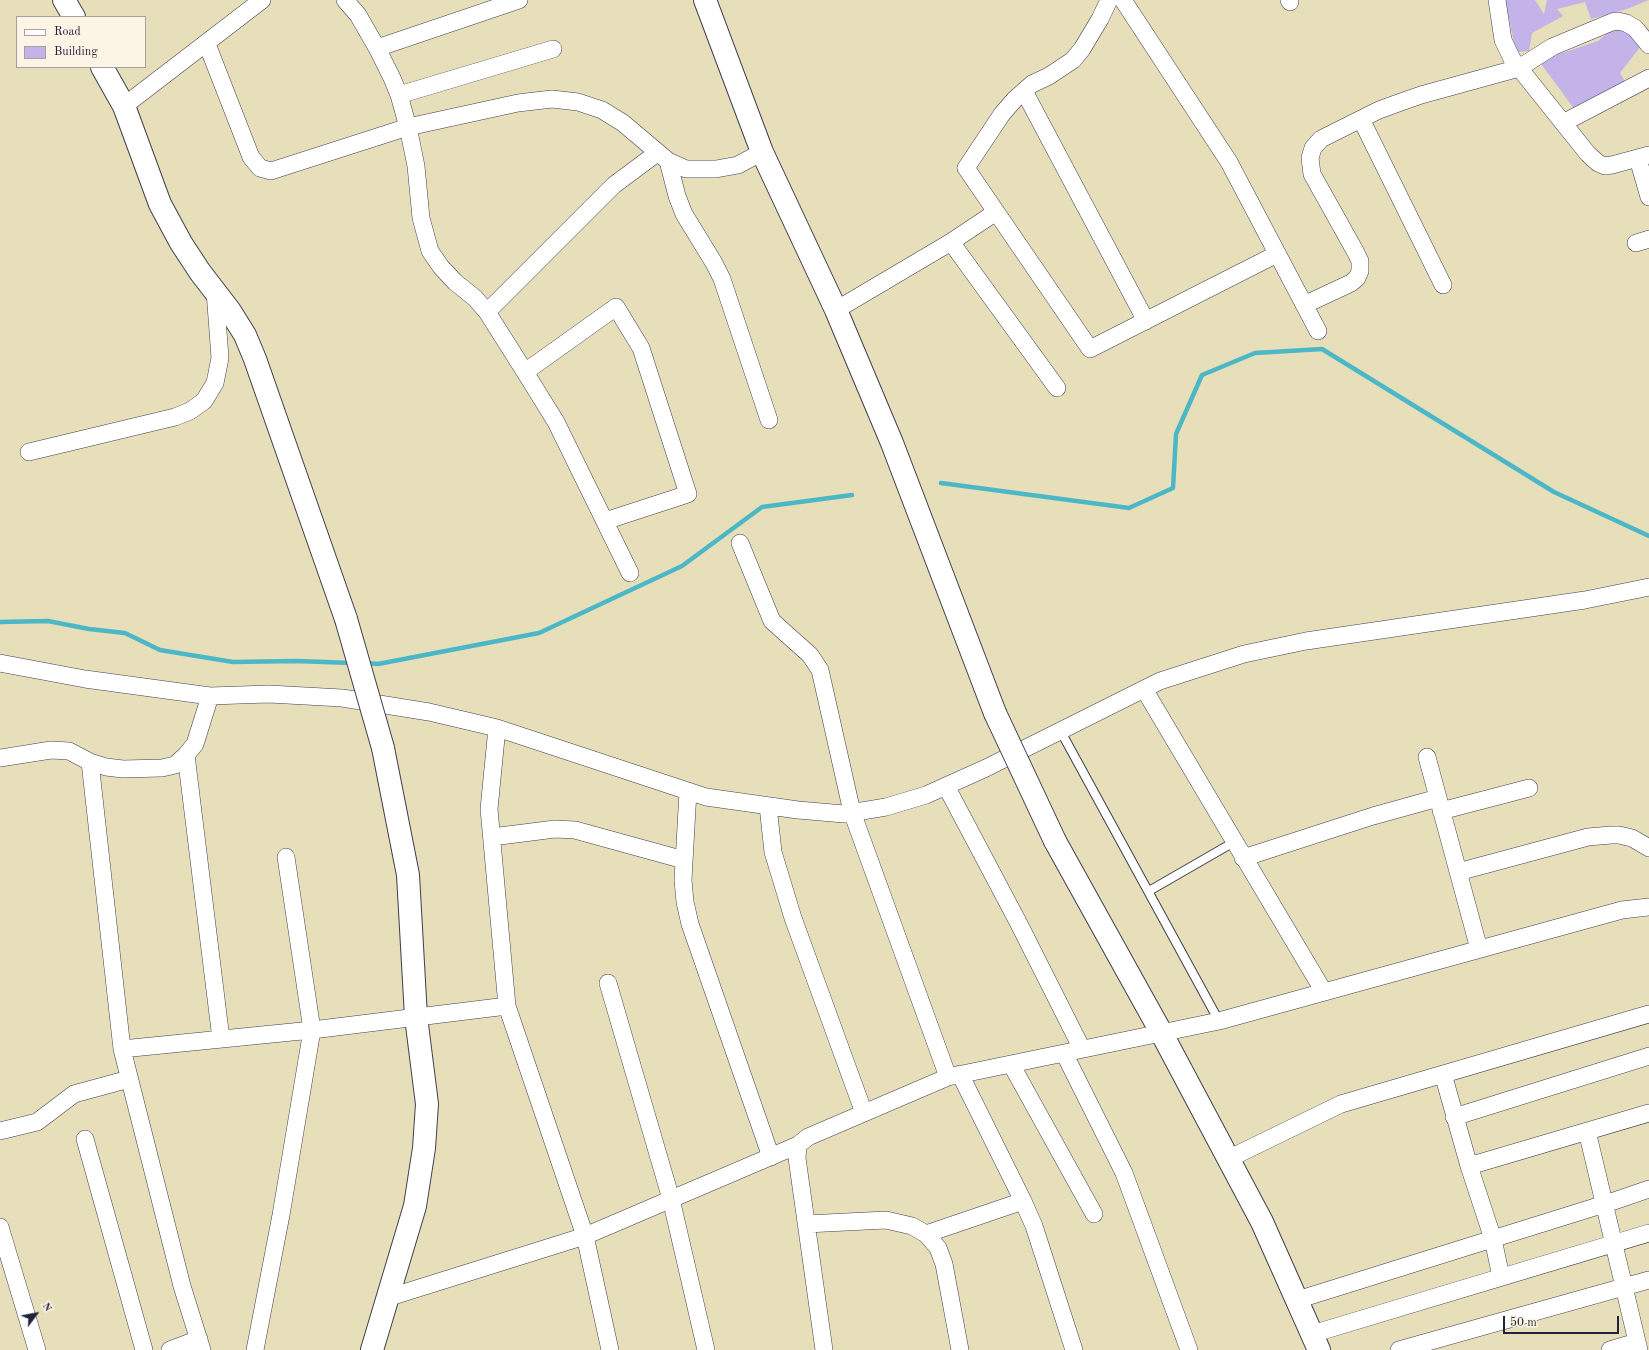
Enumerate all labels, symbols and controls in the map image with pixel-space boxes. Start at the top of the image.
legend [16,16,146,68]
text: Road [54,26,81,38]
text: Building [54,46,98,58]
north arrow [16,1294,56,1334]
text: N [40,1301,53,1314]
scale bar [1505,1308,1621,1334]
text: 50 m [1510,1317,1537,1329]

